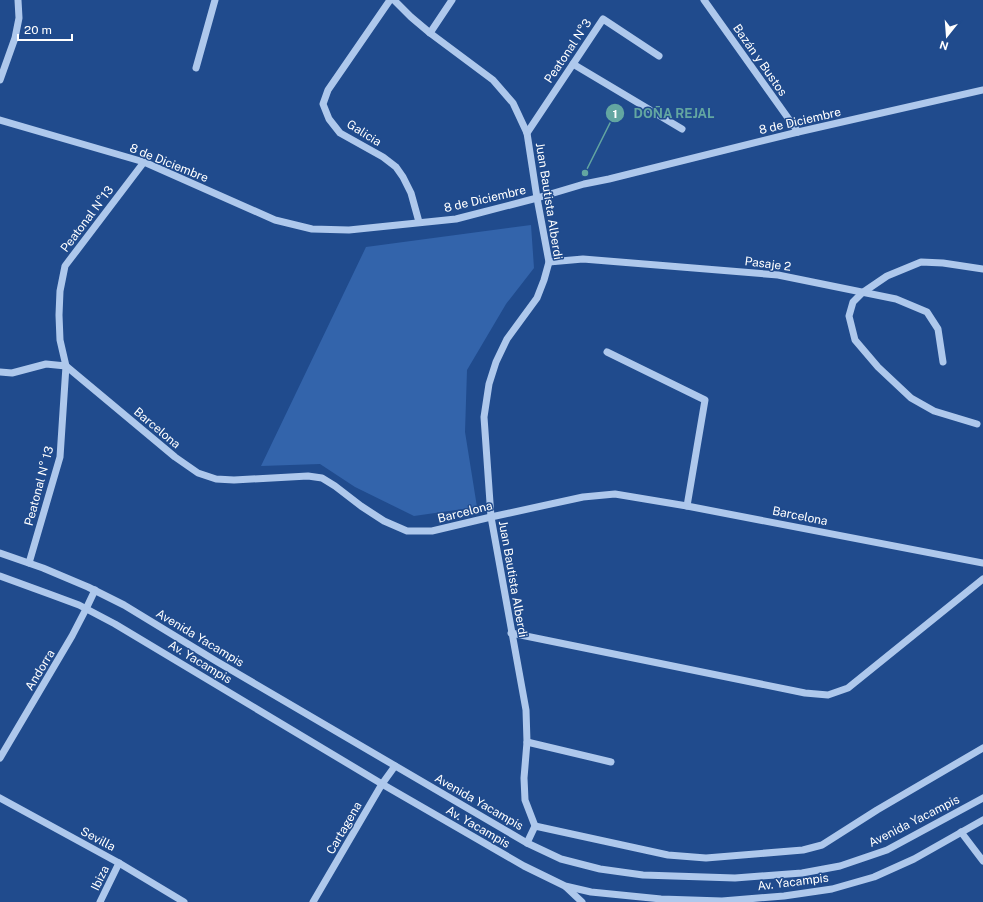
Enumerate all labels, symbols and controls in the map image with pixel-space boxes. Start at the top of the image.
scale bar [18,16,72,42]
street label: Peatonal N°3 [541,16,595,86]
north arrow [927,16,967,56]
street label: Bazán y Bustos [730,21,790,99]
text: 20 m [24,23,52,37]
text: N [938,39,950,53]
callout: DOÑA REJAL [605,101,722,126]
text: DOÑA REJAL [634,105,715,121]
street label: 8 de Diciembre [758,105,843,137]
text: 1 [612,107,618,121]
street label: Galicia [344,117,384,149]
street label: 8 de Diciembre [128,141,211,185]
street label: Juan Bautista Alberdi [533,141,565,261]
street label: Peatonal N°13 [58,183,116,255]
street label: 8 de Diciembre [443,183,528,215]
street label: Pasaje 2 [744,254,792,274]
street label: Barcelona [131,405,183,451]
street label: Peatonal N° 13 [22,445,56,527]
street label: Barcelona [436,498,494,526]
street label: Barcelona [771,504,829,528]
street label: Juan Bautista Alberdi [496,519,530,639]
street label: Avenida Yacampis [154,606,246,670]
street label: Av. Yacampis [166,638,234,686]
street label: Andorra [22,647,58,693]
street label: Avenida Yacampis [432,771,526,833]
street label: Avenida Yacampis [866,792,962,850]
street label: Cartagena [323,799,365,857]
street label: Av. Yacampis [443,803,513,851]
street label: Sevilla [78,824,118,854]
street label: Ibiza [88,863,112,893]
street label: Av. Yacampis [757,871,829,893]

